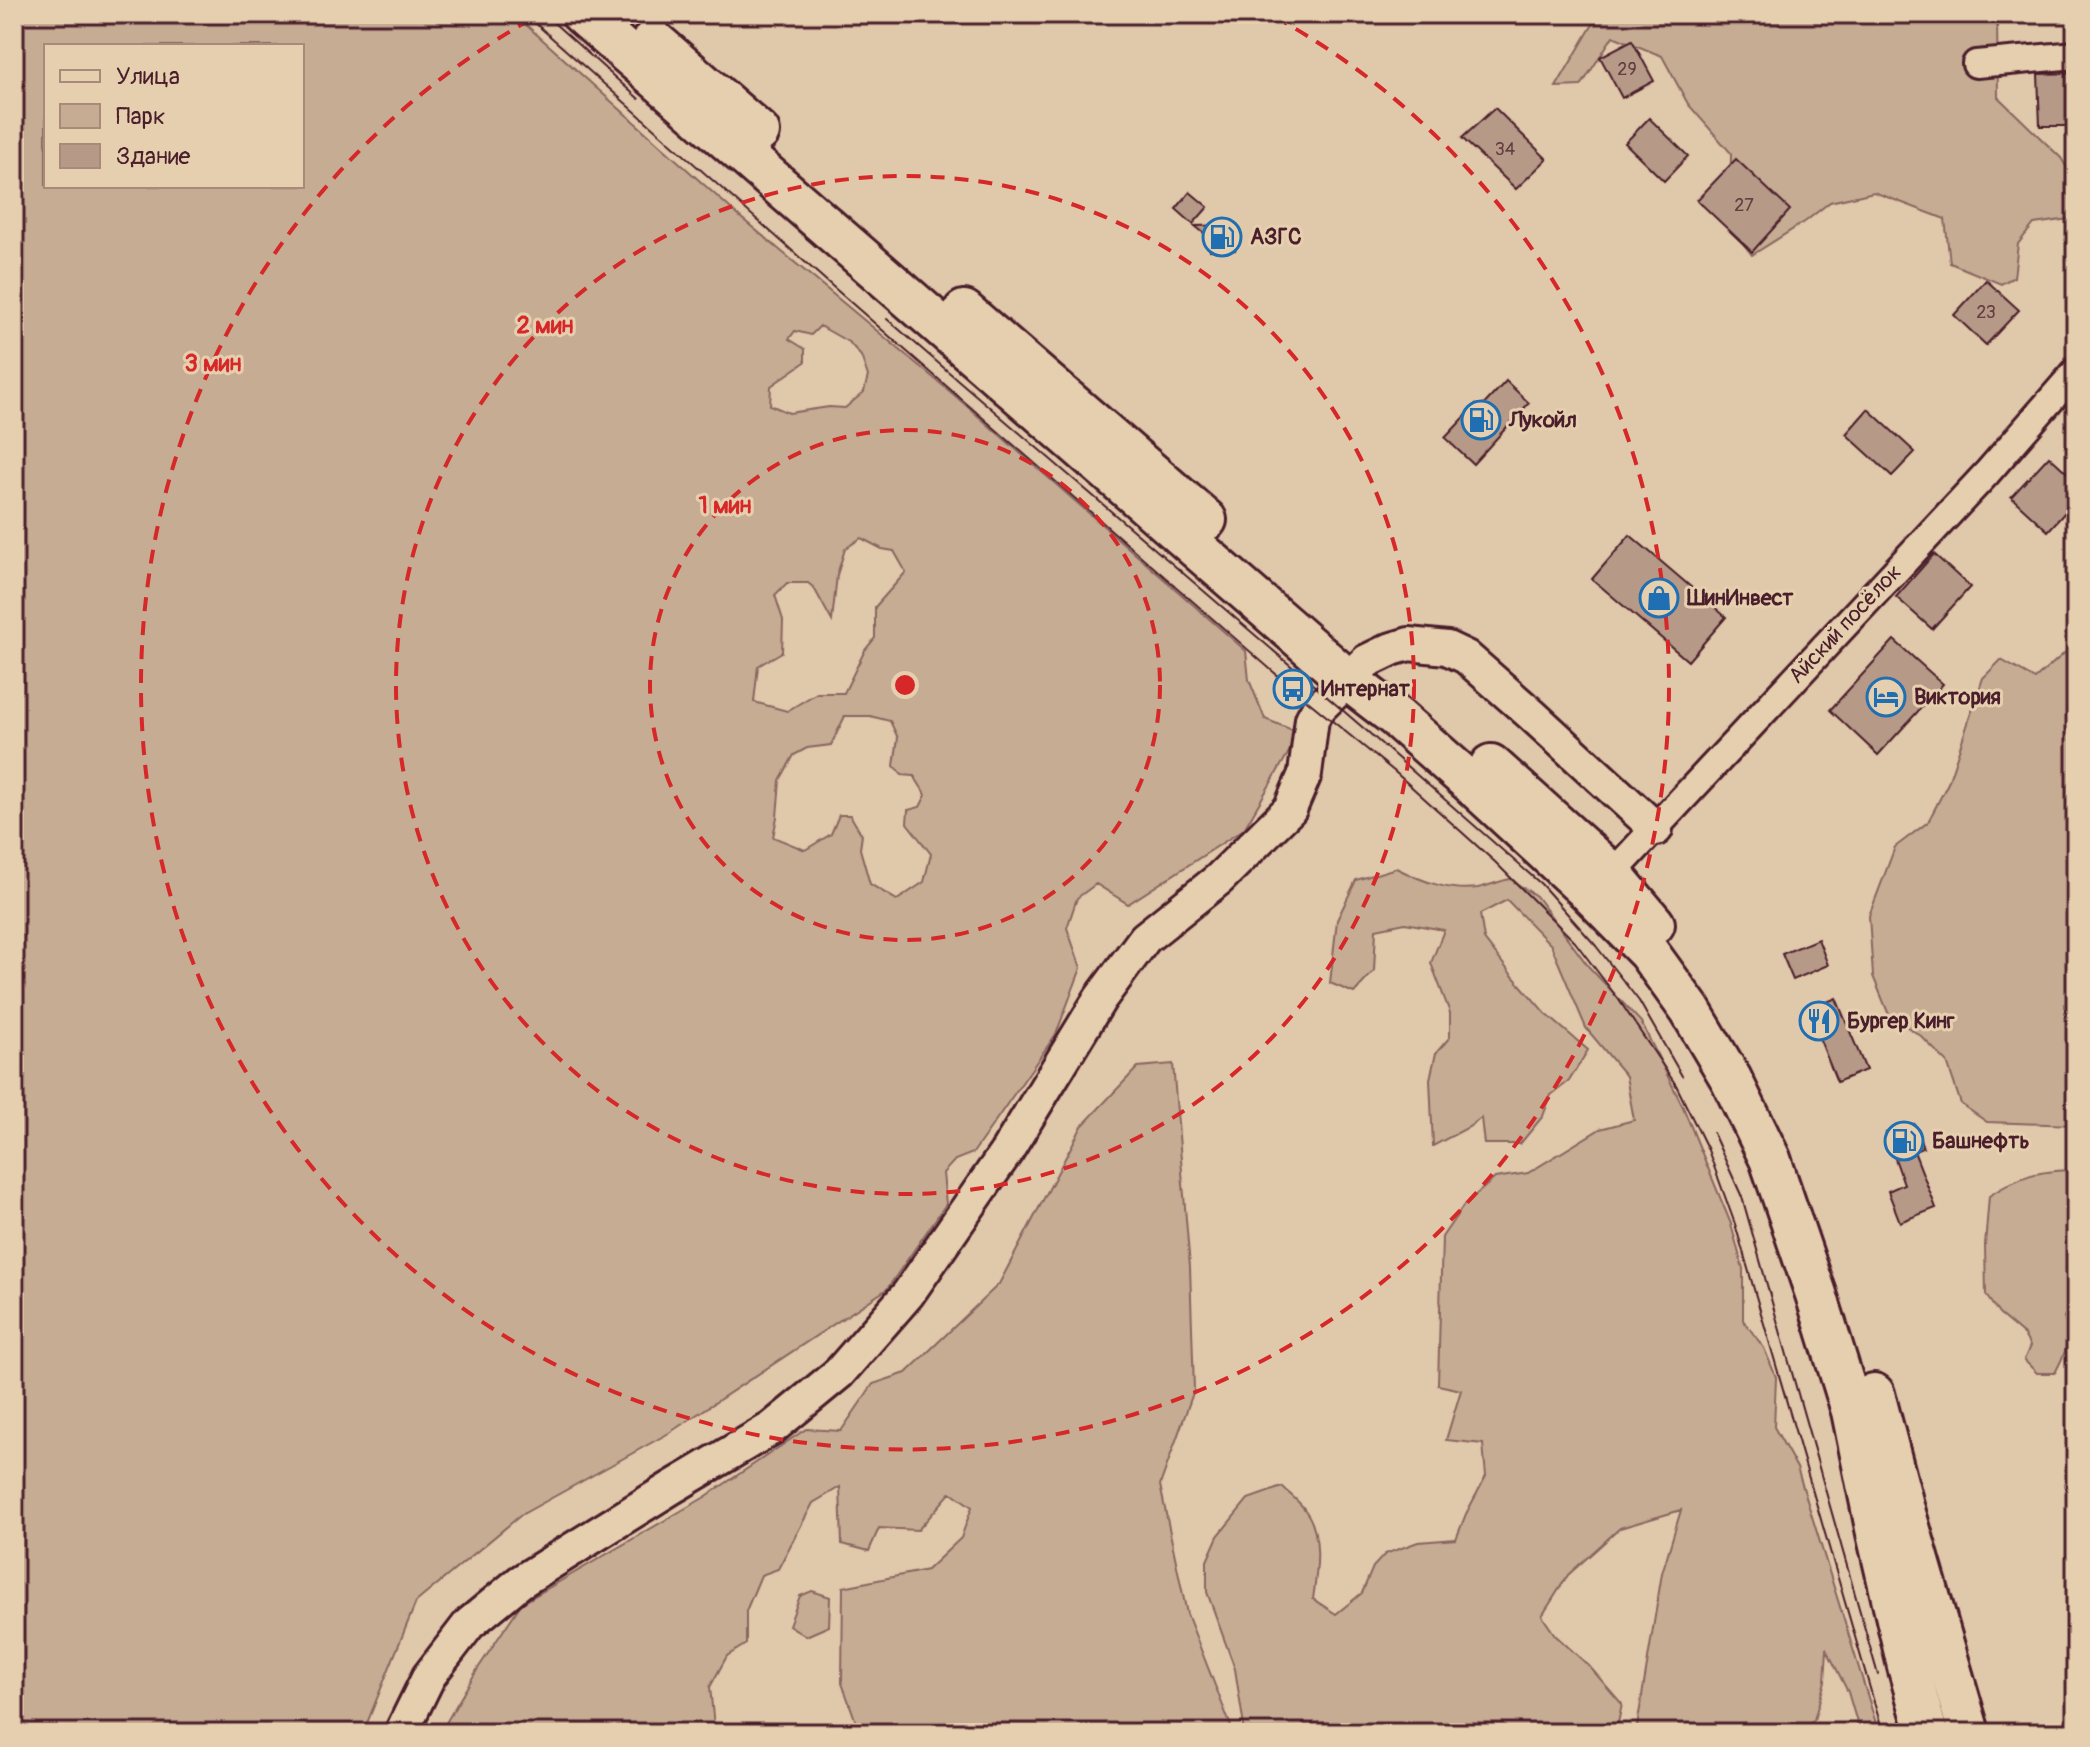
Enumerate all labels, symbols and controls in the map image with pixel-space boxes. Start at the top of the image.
legend [44,44,304,188]
house number: 29 [1617,58,1637,81]
text: Улица [116,62,180,91]
text: Парк [116,102,165,131]
house number: 34 [1495,138,1516,161]
text: Здание [116,142,191,171]
house number: 27 [1734,194,1754,217]
fuel station icon: АЗГС [1201,216,1243,258]
place label: АЗГС [1250,223,1302,251]
house number: 23 [1976,301,1996,324]
text: 2 мин [516,311,574,340]
text: 3 мин [184,349,242,378]
fuel station icon: Лукойл [1460,399,1502,441]
place label: Лукойл [1508,406,1577,434]
text: 1 мин [698,491,752,520]
street label: Айский посёлок [1782,558,1908,690]
shop icon: ШинИнвест [1638,577,1680,619]
place label: ШинИнвест [1686,584,1794,612]
bus stop icon: Интернат [1272,668,1314,710]
centre of rings [891,671,919,699]
place label: Интернат [1321,675,1411,703]
hotel icon: Виктория [1865,676,1907,718]
place label: Виктория [1914,683,2001,711]
restaurant icon: Бургер Кинг [1798,1000,1840,1042]
place label: Бургер Кинг [1847,1007,1955,1035]
fuel station icon: Башнефть [1883,1120,1925,1162]
place label: Башнефть [1932,1127,2030,1155]

